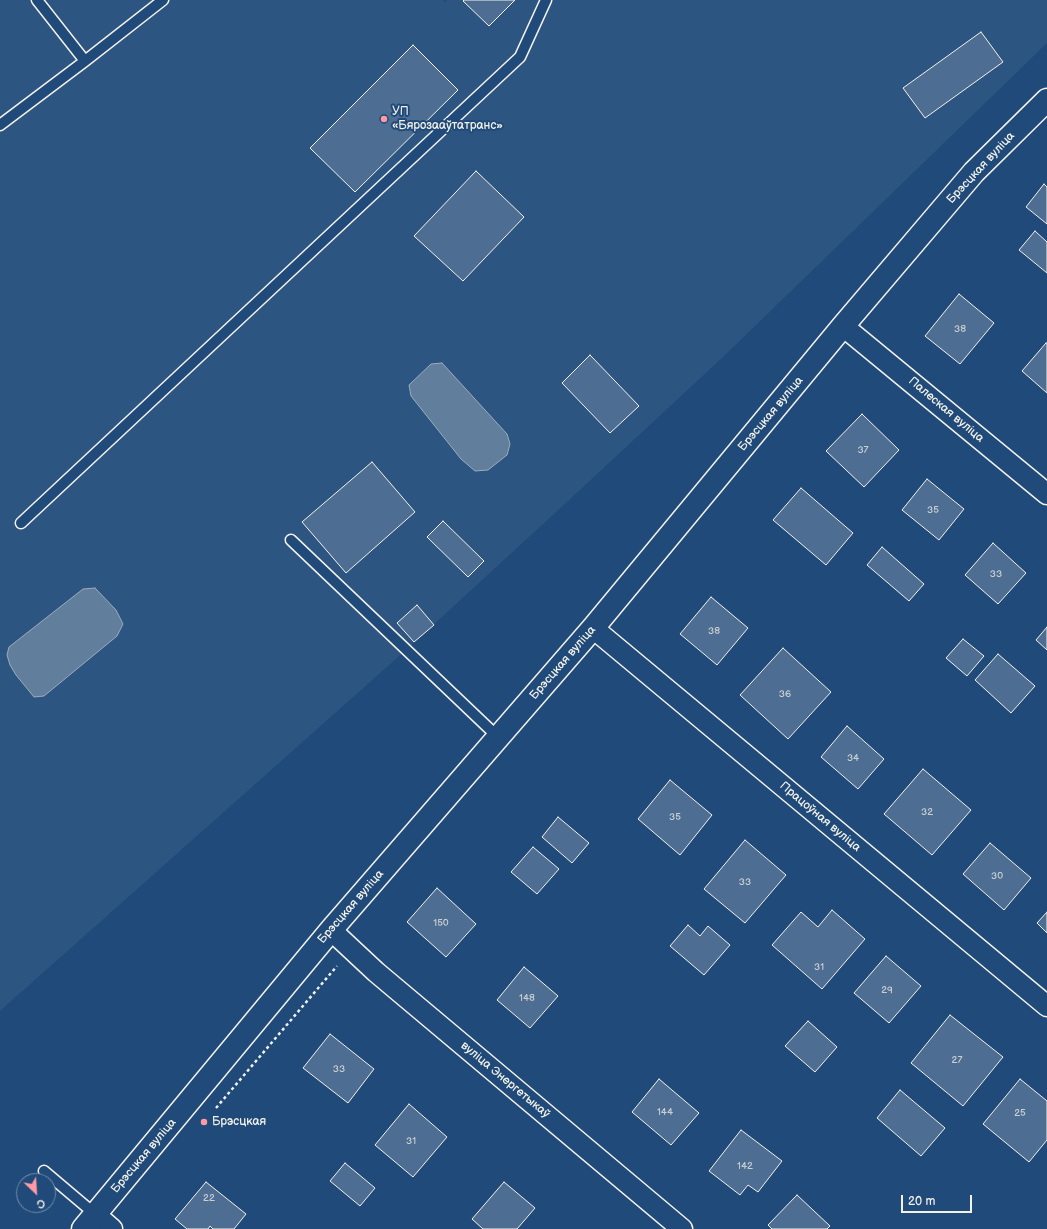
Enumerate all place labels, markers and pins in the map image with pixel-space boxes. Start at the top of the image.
place label: УП «Бярозааўтатранс» [392,105,503,133]
marker: УП «Бярозааўтатранс» [379,114,389,124]
place label: Брэсцкая [212,1115,266,1129]
marker: Брэсцкая [199,1117,209,1127]

